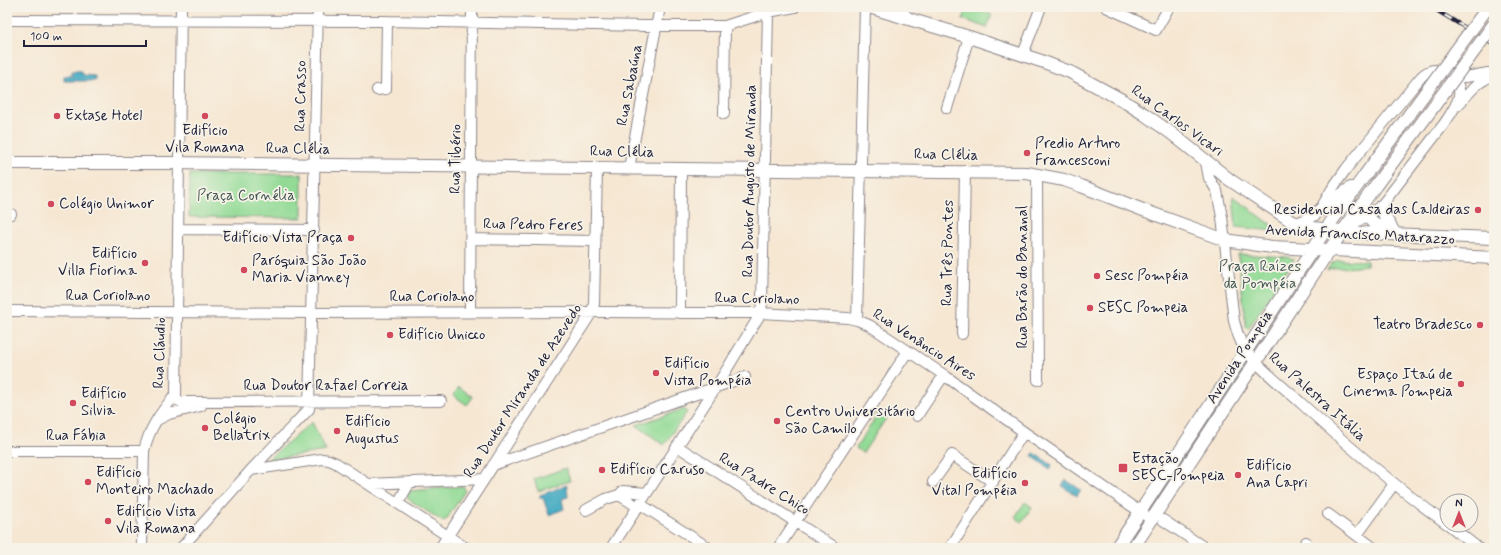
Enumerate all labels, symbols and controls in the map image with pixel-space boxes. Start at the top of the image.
scale bar [24,22,146,48]
text: 100 m [30,29,62,45]
street label: Rua Sabaúna [612,42,648,128]
street label: Rua Crasso [290,60,312,132]
street label: Rua Carlos Vicari [1127,81,1227,161]
street label: Rua Doutor Augusto de Miranda [738,84,762,278]
place label: Extase Hotel [65,106,142,126]
marker: Extase Hotel [52,111,62,121]
marker: Edifício Vila Romana [200,111,210,121]
place label: Edifício Vila Romana [165,121,245,158]
street label: Rua Tibério [445,124,467,194]
place label: Predio Arturo Francesconi [1035,134,1120,171]
street label: Rua Clélia [266,138,331,160]
street label: Rua Clélia [590,141,655,163]
street label: Rua Clélia [914,144,979,166]
marker: Predio Arturo Francesconi [1022,148,1032,158]
park label: Praça Cornélia [197,186,295,206]
place label: Colégio Unimor [59,194,154,214]
marker: Colégio Unimor [46,199,56,209]
street label: Rua Três Pontes [937,199,959,306]
place label: Residencial Casa das Caldeiras [1274,200,1470,220]
street label: Rua Barão do Bananal [1013,205,1033,348]
marker: Residencial Casa das Caldeiras [1473,205,1483,215]
street label: Rua Pedro Feres [483,214,583,236]
street label: Avenida Francisco Matarazzo [1265,220,1455,250]
place label: Edifício Vista Praça [223,228,343,248]
marker: Edifício Vista Praça [346,233,356,243]
place label: Edifício Villa Fiorina [58,244,138,281]
place label: Paróquia São João Maria Vianney [252,251,366,288]
park label: Praça Raízes da Pompéia [1219,257,1302,294]
marker: Edifício Villa Fiorina [140,258,150,268]
marker: Paróquia São João Maria Vianney [239,265,249,275]
place label: Sesc Pompéia [1105,266,1189,286]
marker: Sesc Pompéia [1092,271,1102,281]
street label: Rua Coriolano [66,286,150,306]
street label: Rua Coriolano [390,287,474,307]
street label: Rua Coriolano [714,288,800,310]
place label: SESC Pompeia [1098,298,1189,318]
street label: Rua Doutor Miranda de Azevedo [459,300,587,482]
marker: SESC Pompeia [1085,303,1095,313]
street label: Rua Venâncio Aires [869,304,980,386]
street label: Avenida Pompeia [1202,306,1278,408]
place label: Teatro Bradesco [1373,315,1472,335]
street label: Rua Cláudio [149,317,171,389]
marker: Teatro Bradesco [1475,320,1485,330]
place label: Edifício Unicco [398,325,485,345]
marker: Edifício Unicco [385,330,395,340]
street label: Rua Palestra Itália [1264,348,1370,446]
place label: Edifício Vista Pompéia [664,354,752,391]
place label: Espaço Itaú de Cinema Pompeia [1343,365,1453,402]
marker: Edifício Vista Pompéia [651,368,661,378]
street label: Rua Doutor Rafael Correia [243,376,409,396]
marker: Espaço Itaú de Cinema Pompeia [1456,379,1466,389]
place label: Edifício Silvia [81,384,126,421]
marker: Edifício Silvia [68,398,78,408]
place label: Centro Universitário São Camilo [785,402,915,439]
place label: Colégio Bellatrix [213,409,270,446]
place label: Edifício Augustus [345,412,399,449]
marker: Centro Universitário São Camilo [772,416,782,426]
marker: Colégio Bellatrix [200,423,210,433]
street label: Rua Fábia [46,426,106,446]
marker: Edifício Augustus [332,426,342,436]
street label: Rua Padre Chico [715,448,813,520]
place label: Estação SESC-Pompeia [1132,449,1225,486]
place label: Edifício Ana Capri [1246,456,1308,493]
place label: Edifício Caruso [610,460,704,480]
marker: Estação SESC-Pompeia [1117,462,1129,474]
place label: Edifício Monteiro Machado [96,463,214,500]
place label: Edifício Vital Pompéia [932,464,1017,501]
marker: Edifício Caruso [597,465,607,475]
marker: Edifício Ana Capri [1233,470,1243,480]
marker: Edifício Monteiro Machado [83,477,93,487]
marker: Edifício Vital Pompéia [1020,478,1030,488]
north arrow [1439,493,1479,533]
text: N [1455,497,1463,511]
place label: Edifício Vista Vila Romana [116,502,197,539]
marker: Edifício Vista Vila Romana [103,516,113,526]

